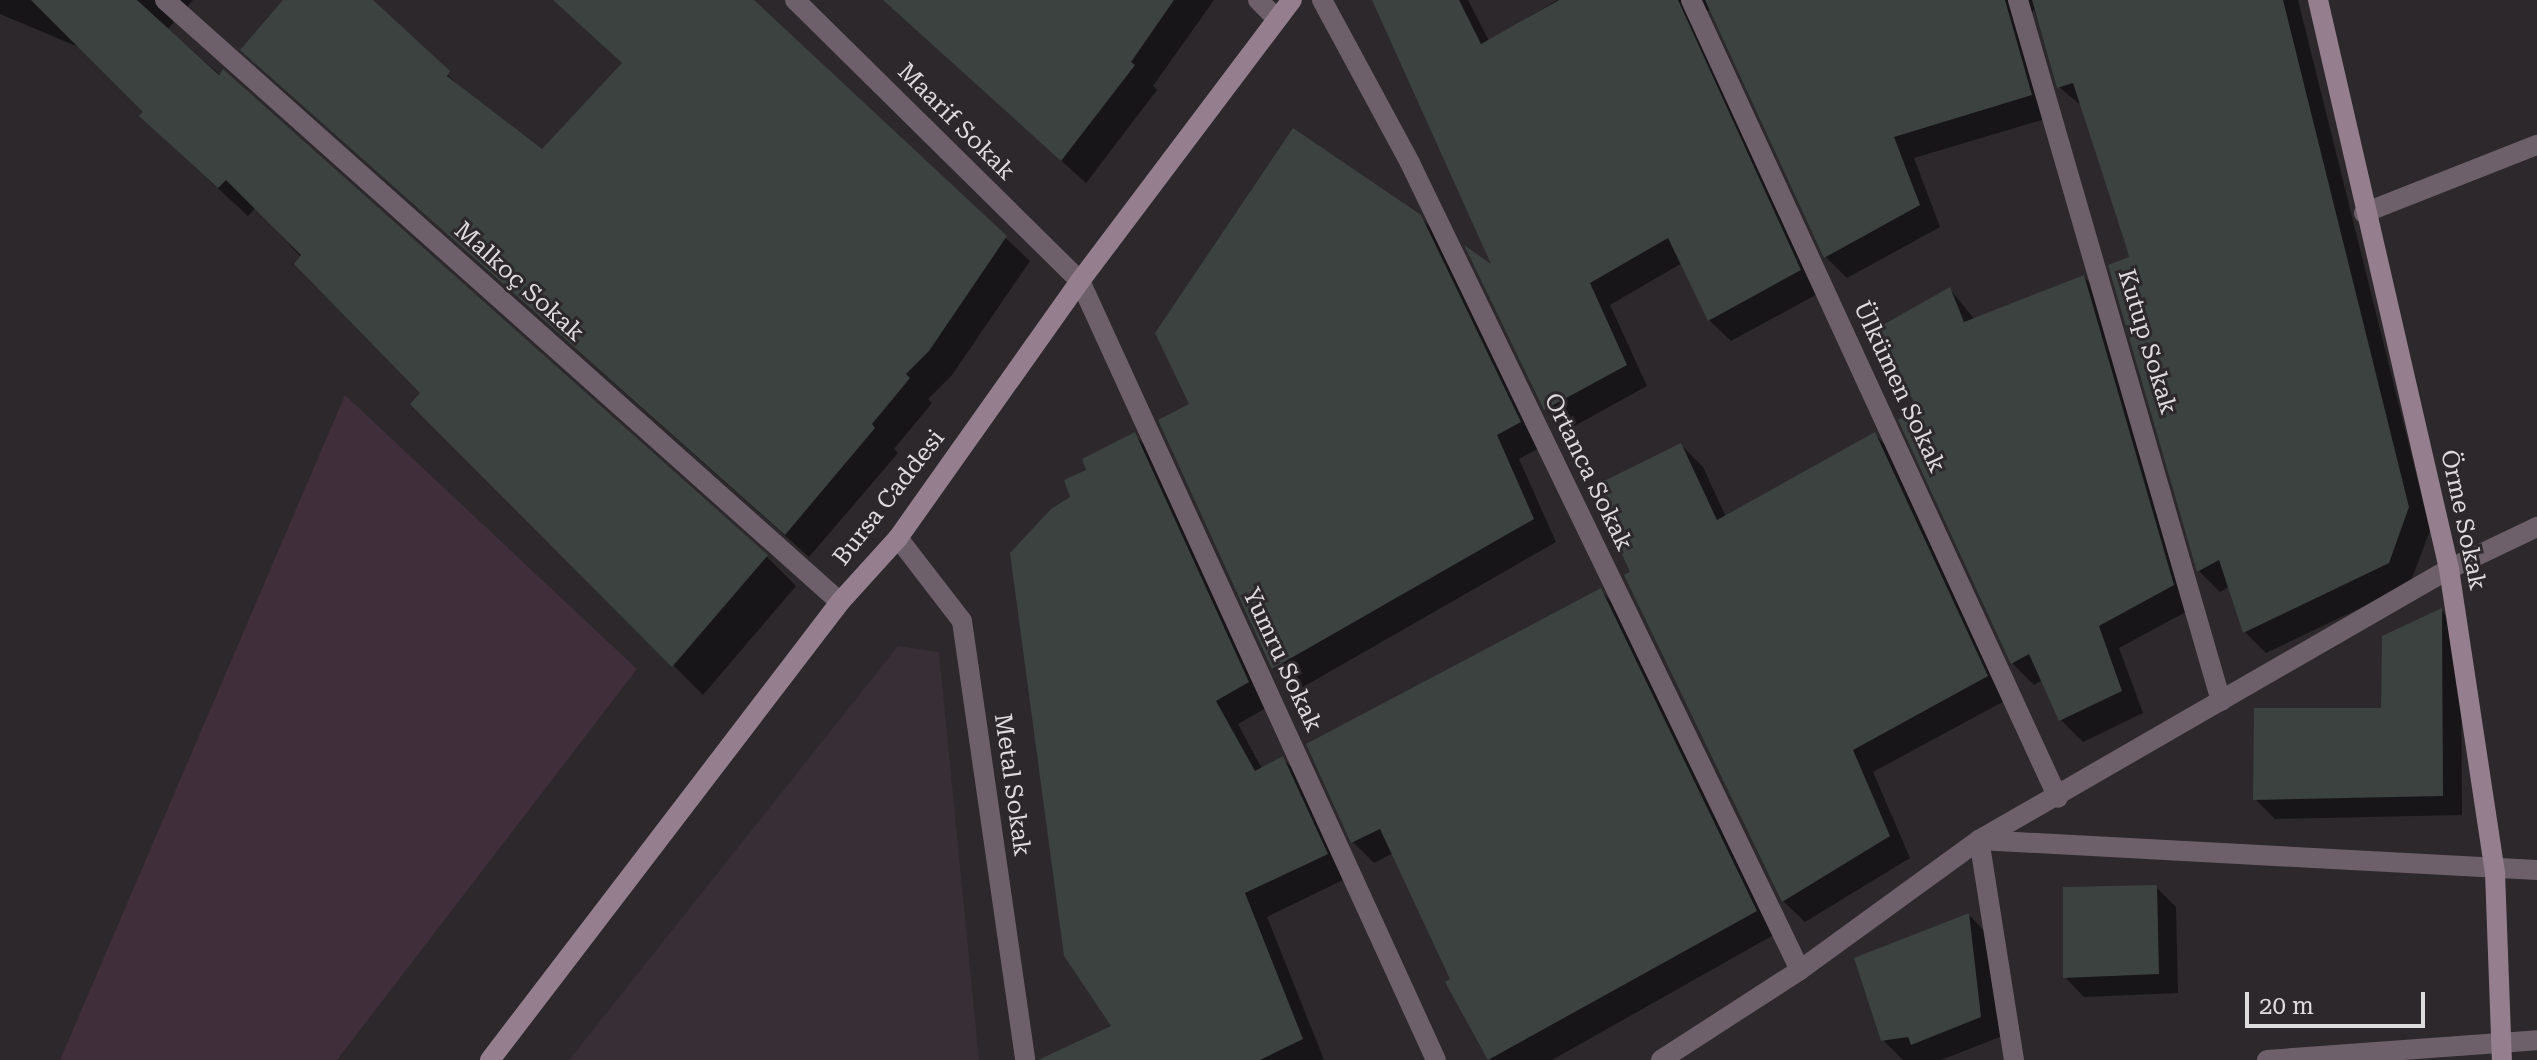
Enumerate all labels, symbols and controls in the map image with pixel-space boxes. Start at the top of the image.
street label: Maarif Sokak [891,57,1021,187]
street label: Malkoç Sokak [448,216,590,348]
street label: Kutup Sokak [2111,266,2183,418]
street label: Ülkümen Sokak [1847,297,1951,477]
street label: Ortanca Sokak [1537,389,1639,555]
street label: Bursa Caddesi [827,425,951,571]
street label: Örme Sokak [2434,447,2492,593]
street label: Yumru Sokak [1236,583,1328,737]
street label: Metal Sokak [988,712,1036,858]
scale bar [2249,976,2429,1026]
text: 20 m [2259,992,2314,1020]

